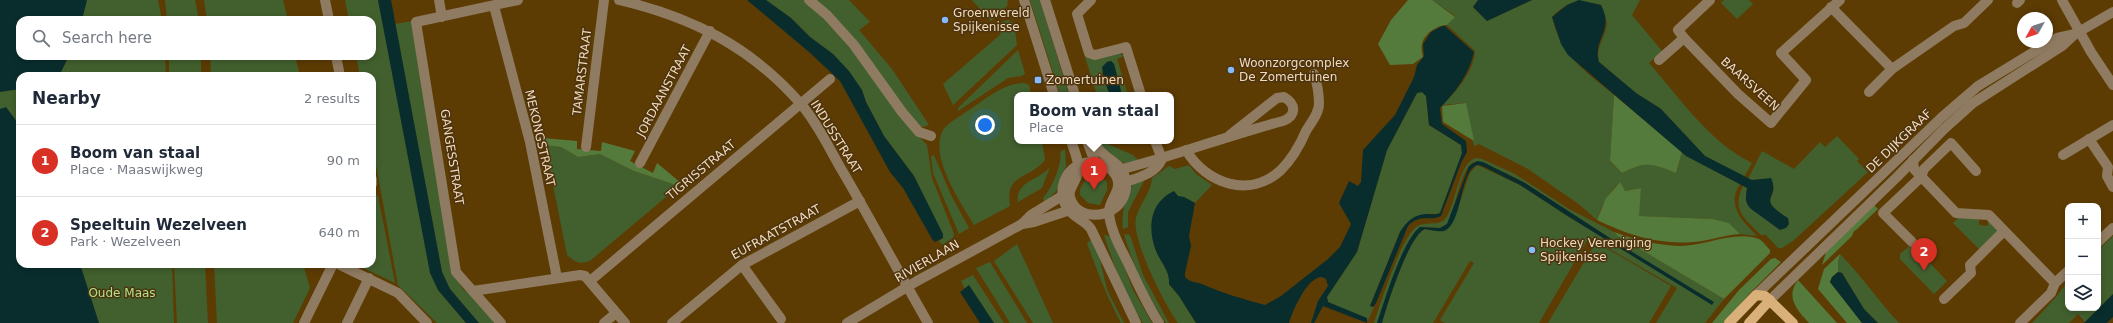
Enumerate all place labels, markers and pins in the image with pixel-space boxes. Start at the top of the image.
place label: Groenwereld Spijkenisse [953,6,1030,34]
marker: Groenwereld Spijkenisse [940,15,950,25]
place label: Woonzorgcomplex De Zomertuinen [1239,56,1349,84]
marker: Woonzorgcomplex De Zomertuinen [1226,65,1236,75]
place label: Zomertuinen [1046,73,1124,87]
marker: Zomertuinen [1033,75,1043,85]
pin: 1 [1081,157,1107,190]
place label: Hockey Vereniging Spijkenisse [1540,236,1652,264]
pin: 2 [1911,238,1937,271]
marker: Hockey Vereniging Spijkenisse [1527,245,1537,255]

